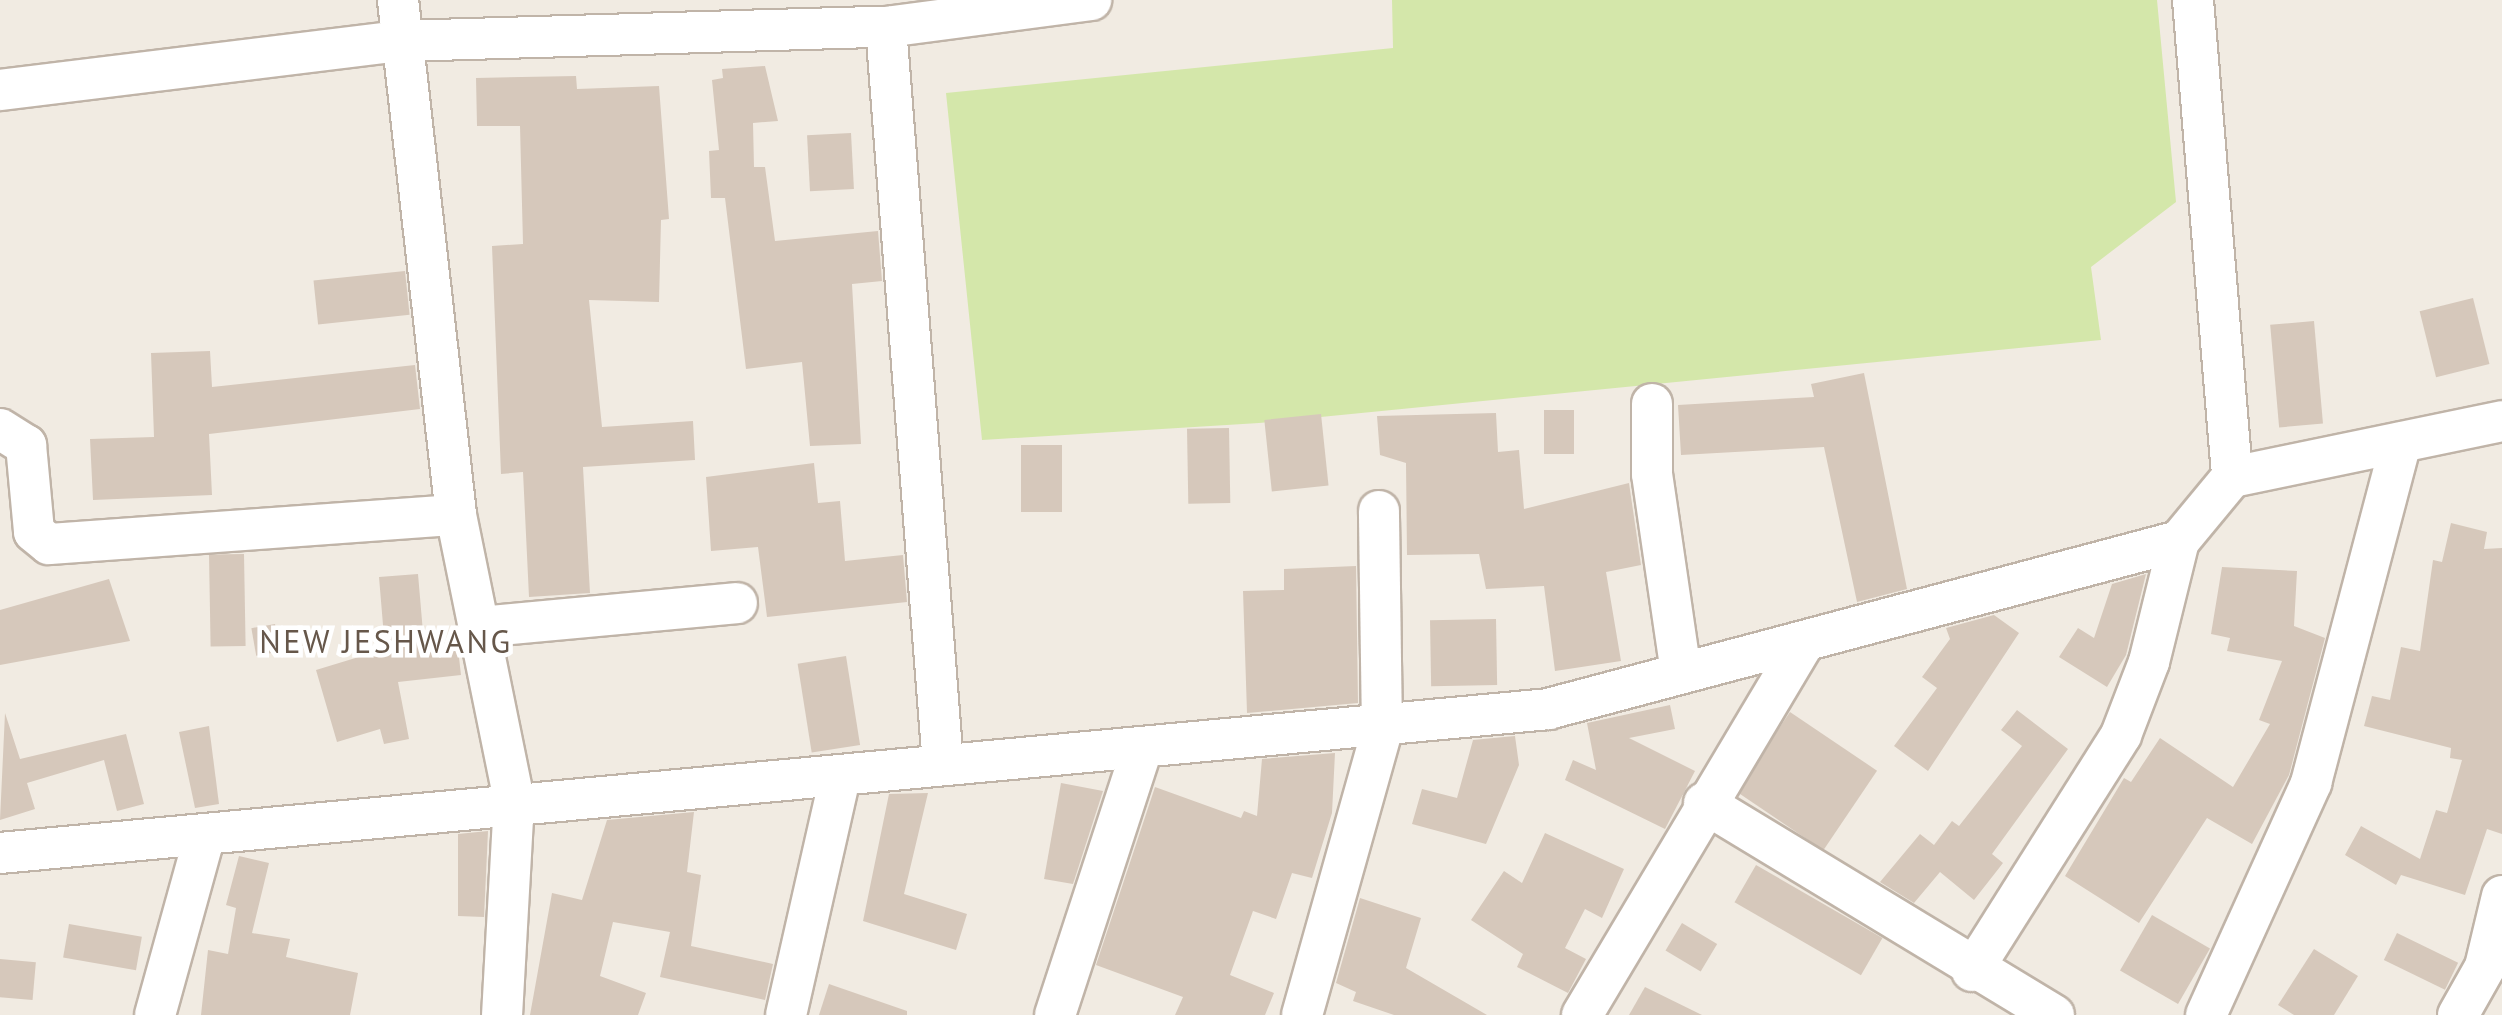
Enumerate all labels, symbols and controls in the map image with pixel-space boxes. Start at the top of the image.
district label: NEW JESHWANG [259,622,513,660]

